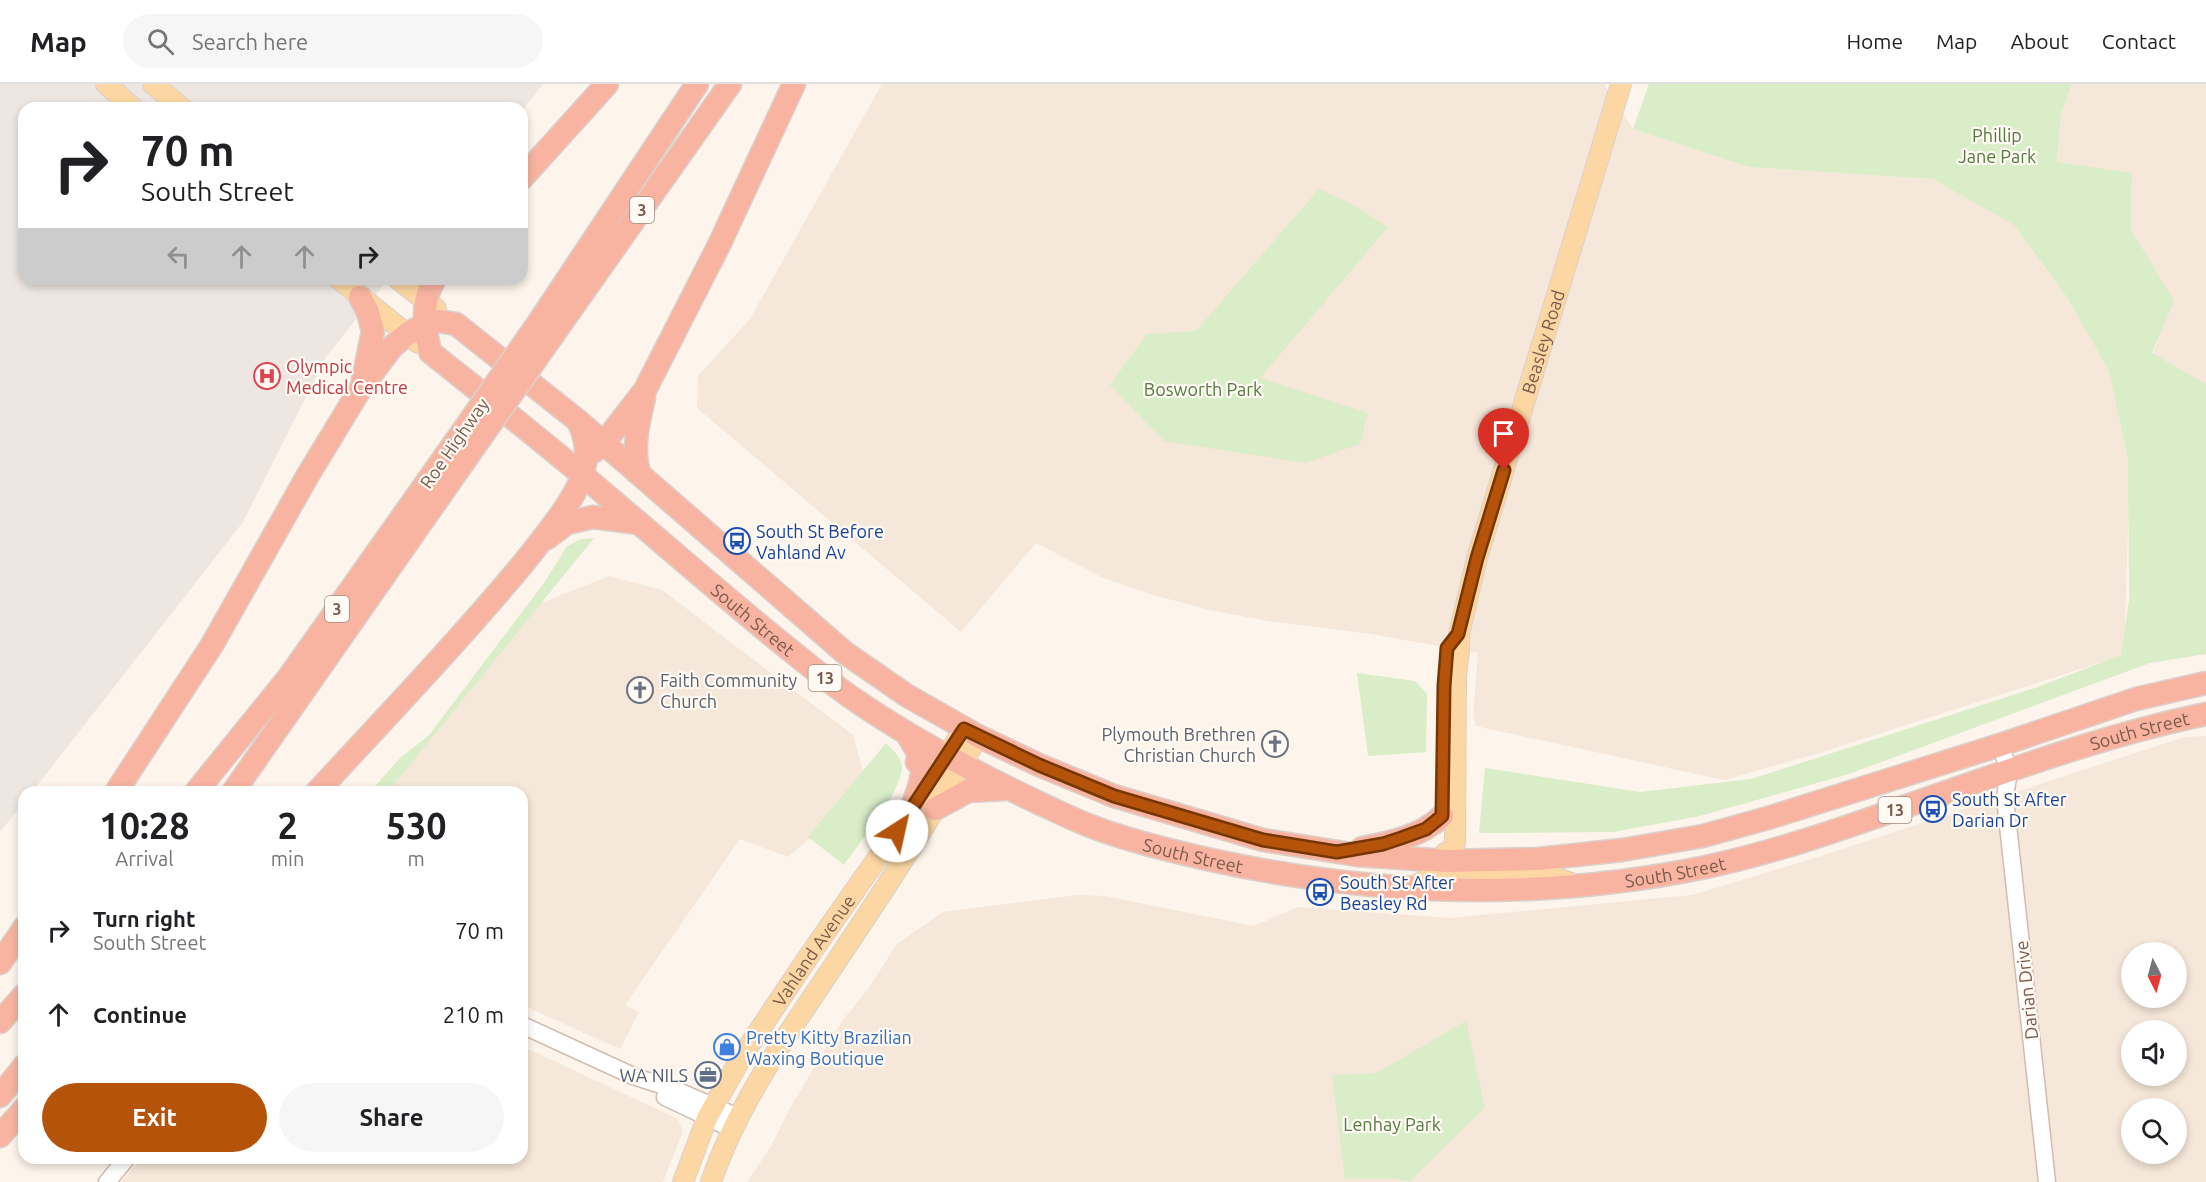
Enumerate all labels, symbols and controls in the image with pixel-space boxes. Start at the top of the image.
search box [123,14,543,68]
icon: search [144,25,177,58]
text: Map [30,26,87,57]
text: Search here [192,29,308,54]
text: Home [1846,29,1903,53]
text: Map [1936,29,1977,53]
text: About [2010,29,2069,53]
text: Contact [2102,29,2176,53]
park label: Phillip Jane Park [1958,125,2036,166]
icon: right [42,126,120,204]
text: 70 m [141,127,235,174]
text: South Street [141,176,294,206]
road number: 3 [630,197,654,223]
icon: left [162,240,195,273]
icon: ahead [225,240,258,273]
icon: ahead [288,240,321,273]
icon: right [351,240,384,273]
street label: Beasley Road [1518,287,1568,396]
place label: Olympic Medical Centre [286,356,408,397]
hospital icon: Olympic Medical Centre [252,361,282,391]
park label: Bosworth Park [1144,379,1262,399]
street label: Roe Highway [416,394,493,492]
pin [1478,408,1529,470]
icon: arrive [1487,417,1520,450]
place label: South St Before Vahland Av [756,521,884,562]
bus stop icon: South St Before Vahland Av [722,526,752,556]
street label: South Street [708,579,799,660]
road number: 3 [325,596,349,622]
road number: 13 [808,665,842,691]
place label: Faith Community Church [660,670,798,711]
church icon: Faith Community Church [625,675,655,705]
street label: South Street [2087,708,2191,754]
place label: Plymouth Brethren Christian Church [1102,724,1256,765]
church icon: Plymouth Brethren Christian Church [1260,729,1290,759]
place label: South St After Darian Dr [1952,789,2067,830]
bus stop icon: South St After Darian Dr [1918,794,1948,824]
road number: 13 [1878,797,1912,823]
position arrow [865,799,929,863]
text: 10:28 [99,805,189,846]
text: 2 [277,805,298,846]
text: 530 [386,805,447,846]
street label: South Street [1141,834,1245,876]
text: Arrival [115,847,174,870]
text: min [271,847,304,870]
text: m [408,847,425,870]
street label: South Street [1624,853,1728,891]
place label: South St After Beasley Rd [1340,872,1455,913]
bus stop icon: South St After Beasley Rd [1305,877,1335,907]
street label: Vahland Avenue [768,891,859,1010]
text: Turn right [93,906,195,931]
icon: right [42,914,75,947]
text: 70 m [455,918,504,943]
text: South Street [93,931,206,954]
street label: Darian Drive [2011,940,2041,1040]
north arrow [2121,942,2187,1008]
map controls [2121,942,2187,1164]
icon: ahead [42,998,75,1031]
text: Continue [93,1002,187,1027]
text: 210 m [443,1002,504,1027]
button: sound [2121,1020,2187,1086]
place label: Pretty Kitty Brazilian Waxing Boutique [746,1027,912,1068]
shop icon: Pretty Kitty Brazilian Waxing Boutique [712,1032,742,1062]
office icon: WA NILS [693,1060,723,1090]
place label: WA NILS [619,1065,688,1085]
button: Exit [42,1083,267,1152]
button: Share [279,1083,504,1152]
button: search [2121,1098,2187,1164]
park label: Lenhay Park [1343,1114,1441,1134]

